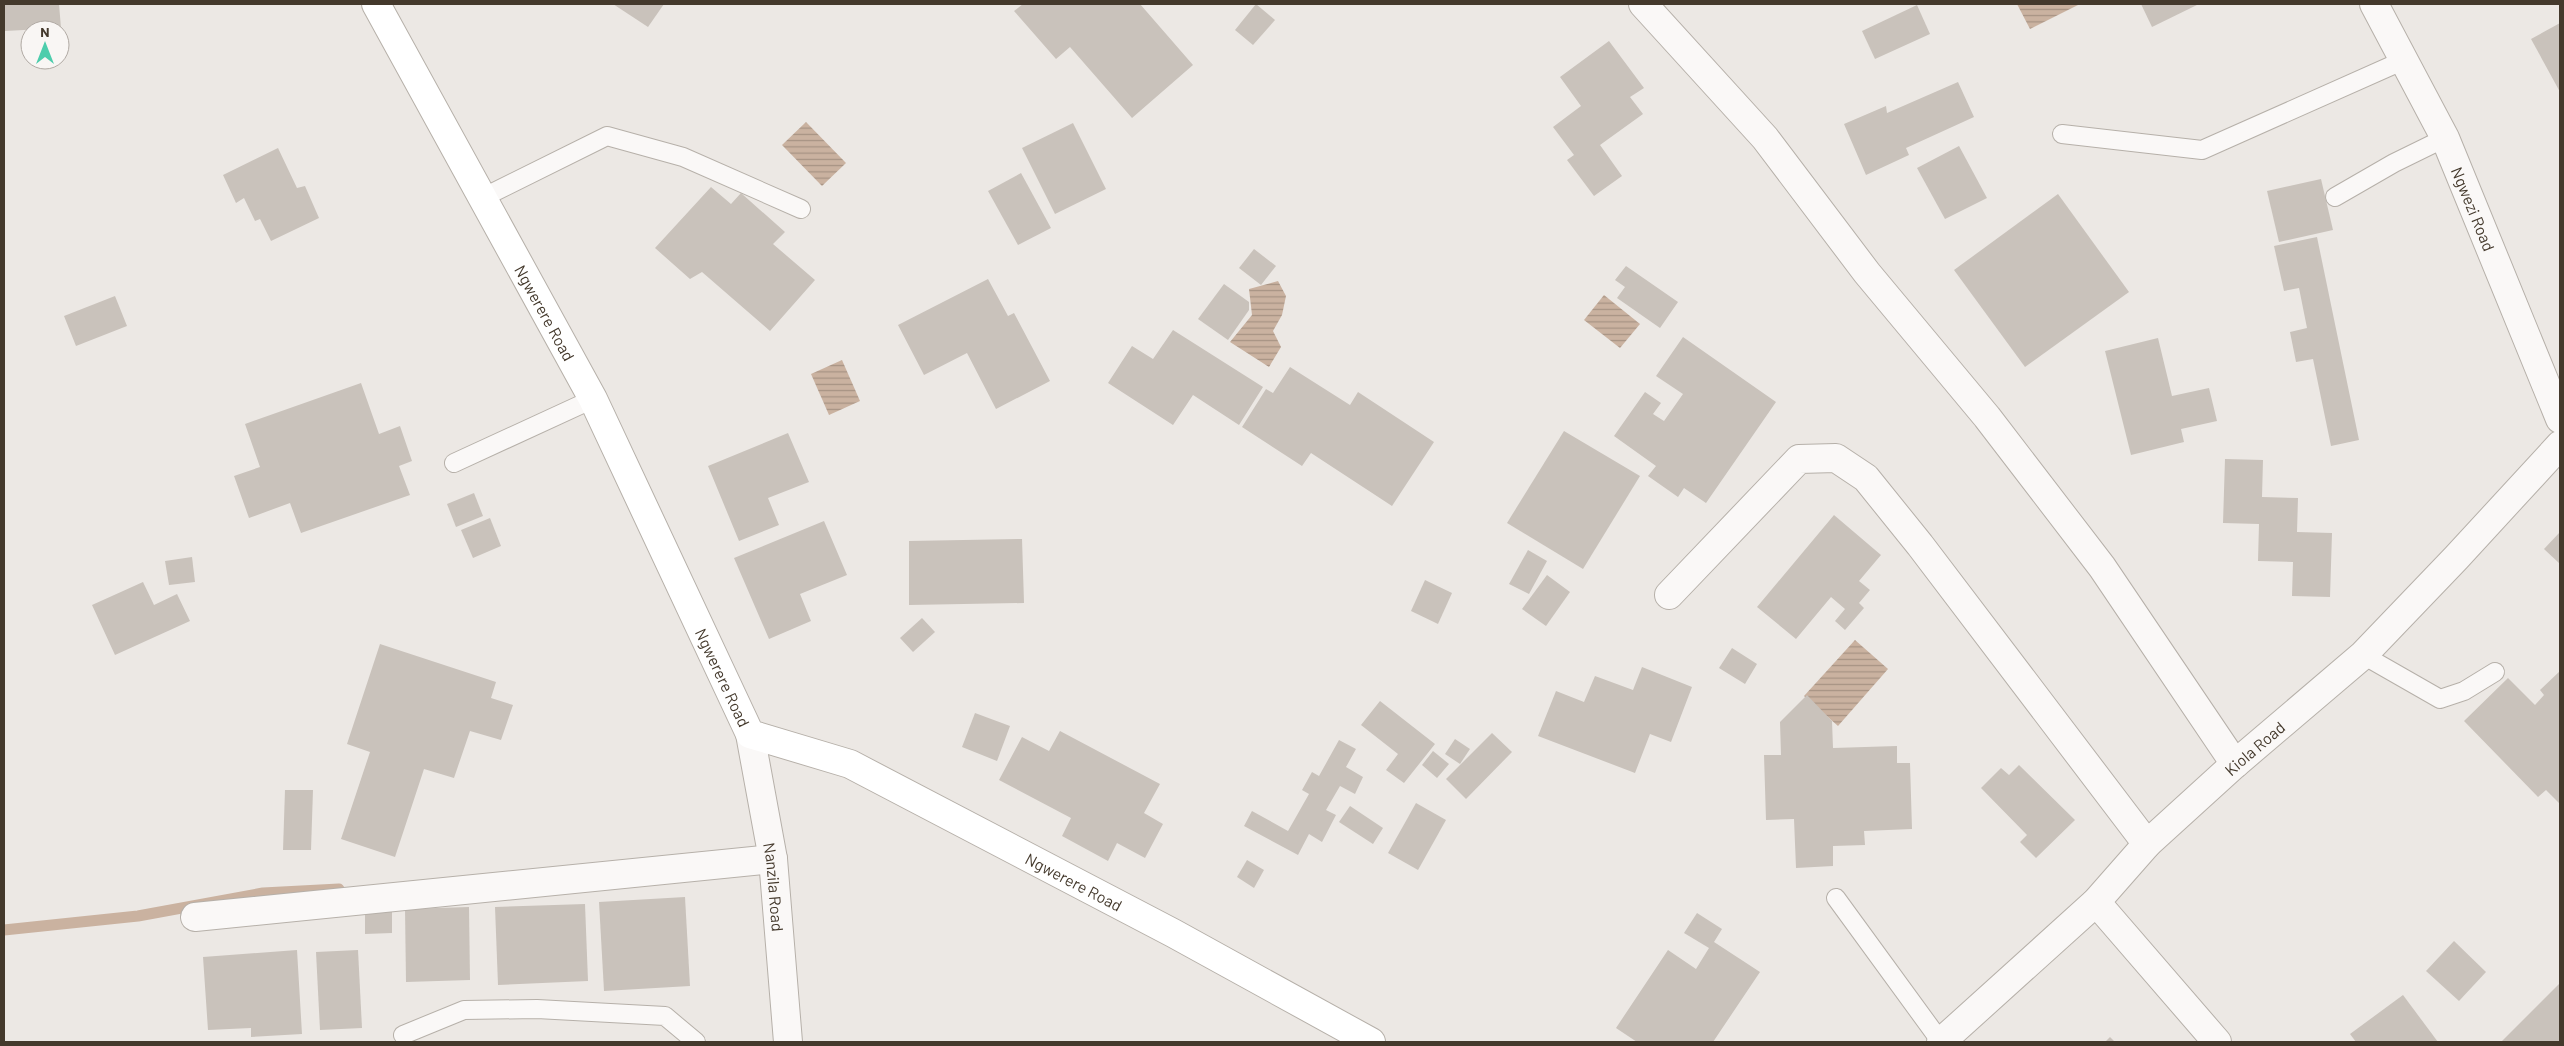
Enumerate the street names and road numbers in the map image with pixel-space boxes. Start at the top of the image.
street label: Ngwezi Road [2448,164,2500,253]
street label: Ngwerere Road [512,261,579,364]
street label: Ngwerere Road [692,625,755,729]
street label: Kiola Road [2220,717,2288,779]
street label: Nanzila Road [761,841,788,932]
street label: Ngwerere Road [1023,848,1126,914]

